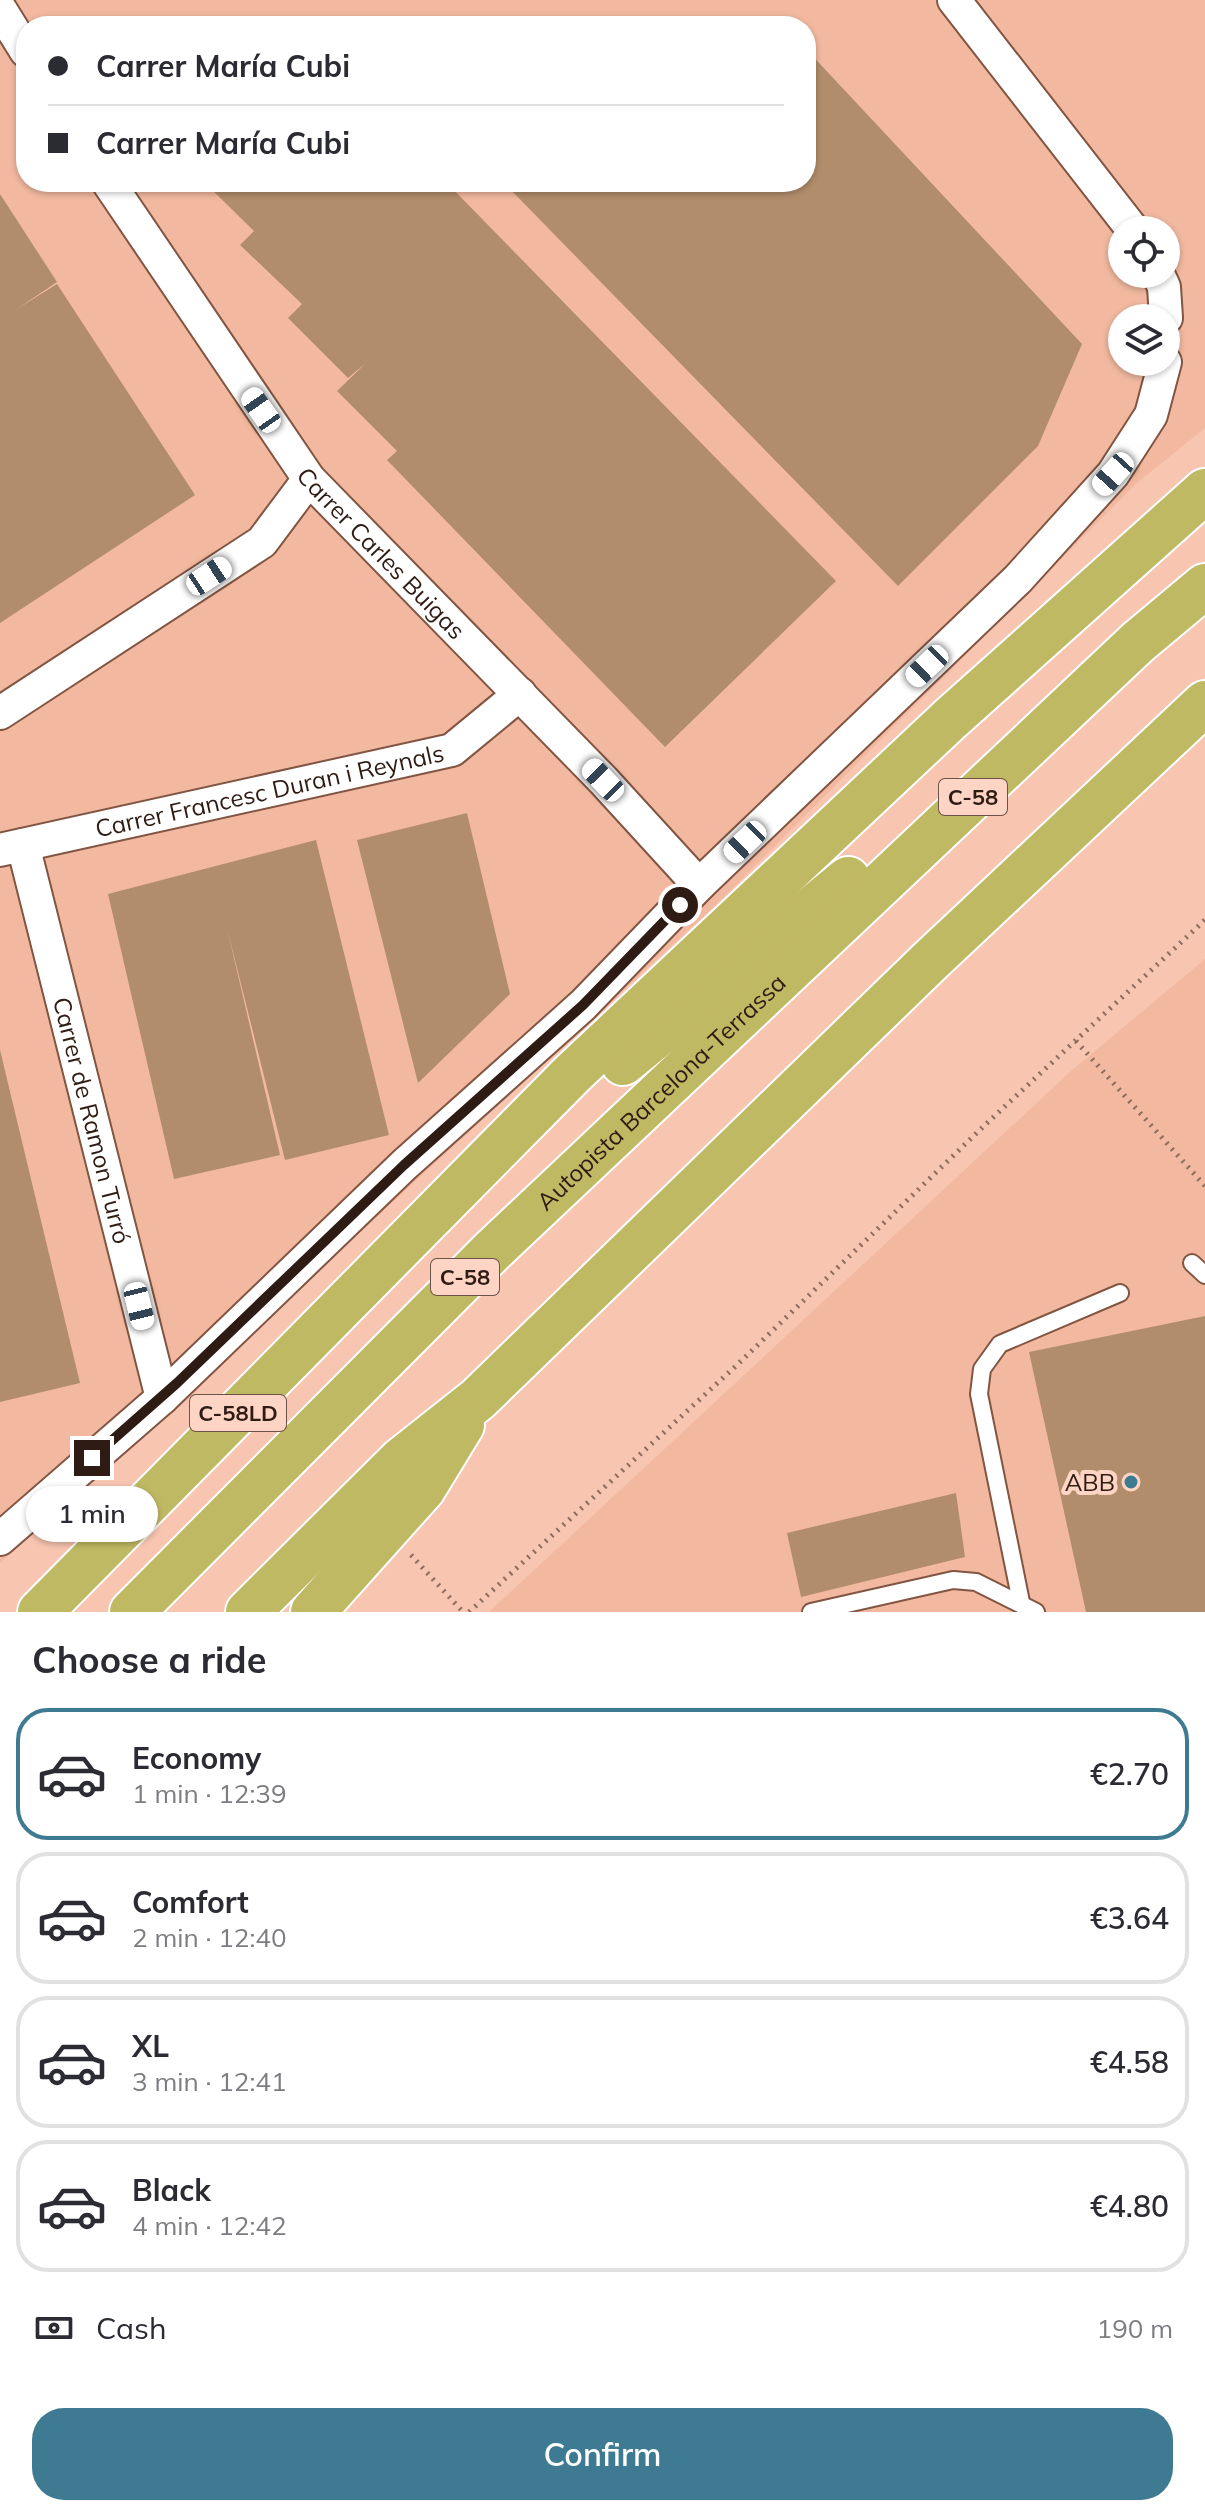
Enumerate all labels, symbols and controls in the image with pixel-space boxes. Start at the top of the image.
text: Carrer María Cubi [96,47,350,85]
text: Carrer María Cubi [96,124,350,162]
map controls [1108,216,1180,376]
button: locate [1108,216,1180,288]
button: layers [1108,304,1180,376]
car [237,383,285,437]
car [1088,448,1138,500]
street label: Carrer Carles Buigas [290,462,472,645]
car [182,553,236,599]
car [901,641,953,691]
street label: Carrer Francesc Duran i Reynals [92,737,447,843]
car [578,754,628,806]
road number: C-58 [939,779,1007,815]
car [719,817,771,867]
route start [662,887,698,923]
street label: Autopista Barcelona-Terrassa [530,967,792,1216]
street label: Carrer de Ramon Turró [47,994,138,1247]
road number: C-58 [431,1259,499,1295]
car [122,1280,156,1332]
road number: C-58LD [190,1395,286,1431]
route end [74,1440,110,1476]
place label: ABB [1065,1467,1115,1497]
marker: ABB [1122,1473,1140,1491]
callout: 1 min [26,1486,158,1542]
text: 1 min [58,1497,126,1530]
text: Choose a ride [32,1637,266,1682]
icon: car [36,1738,108,1810]
text: Economy [132,1739,261,1777]
text: €2.70 [1090,1755,1169,1793]
text: 1 min · 12:39 [132,1777,287,1810]
icon: car [36,1882,108,1954]
text: Comfort [132,1883,249,1921]
text: €3.64 [1090,1899,1169,1937]
text: 2 min · 12:40 [132,1921,287,1954]
icon: car [36,2026,108,2098]
text: XL [132,2027,169,2065]
text: €4.58 [1090,2043,1169,2081]
text: 3 min · 12:41 [132,2065,287,2098]
icon: car [36,2170,108,2242]
text: Black [132,2171,211,2209]
text: €4.80 [1090,2187,1169,2225]
text: 4 min · 12:42 [132,2209,287,2242]
icon: cash [32,2306,76,2350]
text: Cash [96,2309,167,2347]
text: 190 m [1097,2312,1173,2345]
button: Confirm [32,2408,1173,2500]

